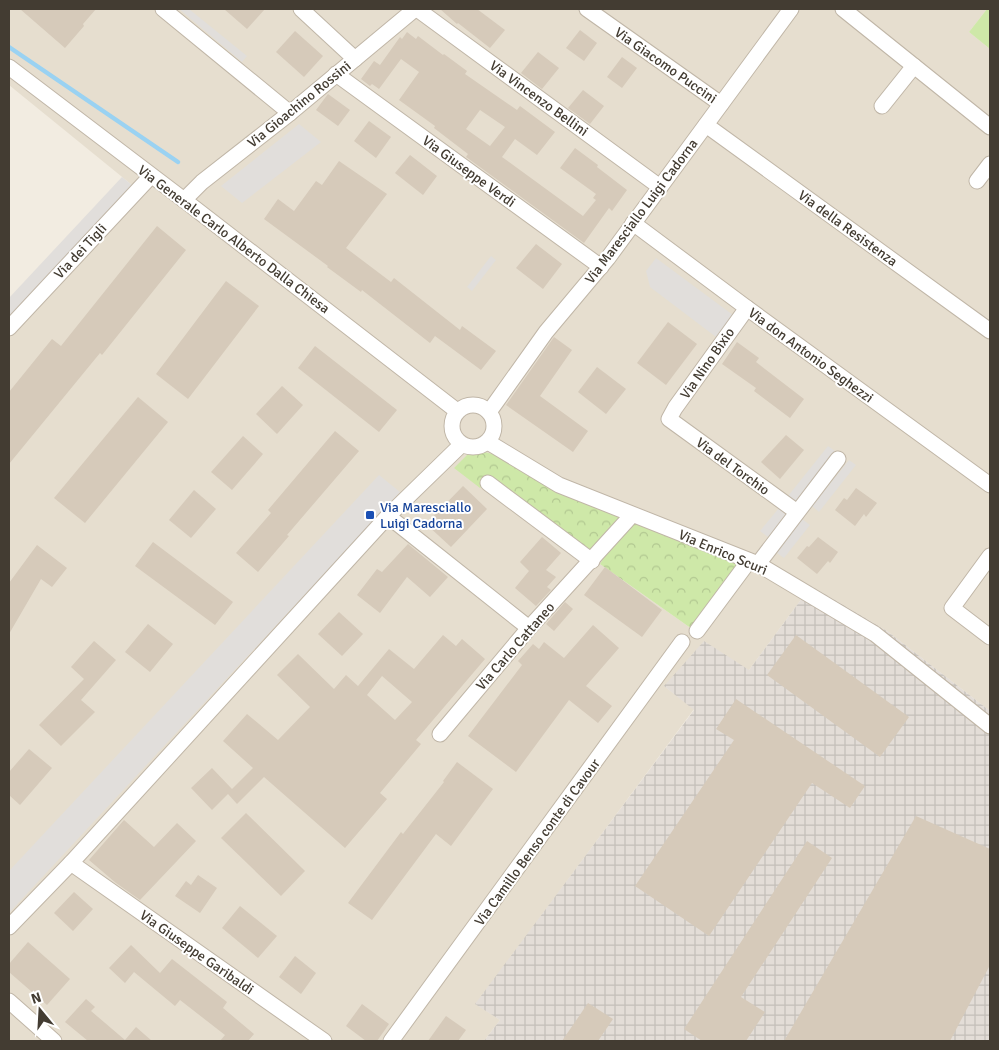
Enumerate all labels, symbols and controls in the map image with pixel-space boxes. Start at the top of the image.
street label: Via Giacomo Puccini [611,24,720,107]
street label: Via Gioachino Rossini [244,57,354,151]
street label: Via Vincenzo Bellini [486,57,591,140]
street label: Via Giuseppe Verdi [419,132,519,211]
street label: Via Maresciallo Luigi Cadorna [581,136,701,287]
street label: Via Generale Carlo Alberto Dalla Chiesa [134,162,333,317]
street label: Via della Resistenza [795,187,901,270]
street label: Via dei Tigli [51,220,110,282]
street label: Via don Antonio Seghezzi [745,304,877,407]
street label: Via Nino Bixio [677,324,738,402]
street label: Via del Torchio [693,434,773,499]
place label: Via Maresciallo Luigi Cadorna [380,499,471,532]
marker: Via Maresciallo Luigi Cadorna [364,509,376,521]
street label: Via Enrico Scuri [676,526,770,579]
street label: Via Carlo Cattaneo [473,599,558,694]
street label: Via Camillo Benso conte di Cavour [471,755,604,929]
street label: Via Giuseppe Garibaldi [136,907,257,998]
north arrow [15,985,65,1035]
text: N [29,989,43,1008]

